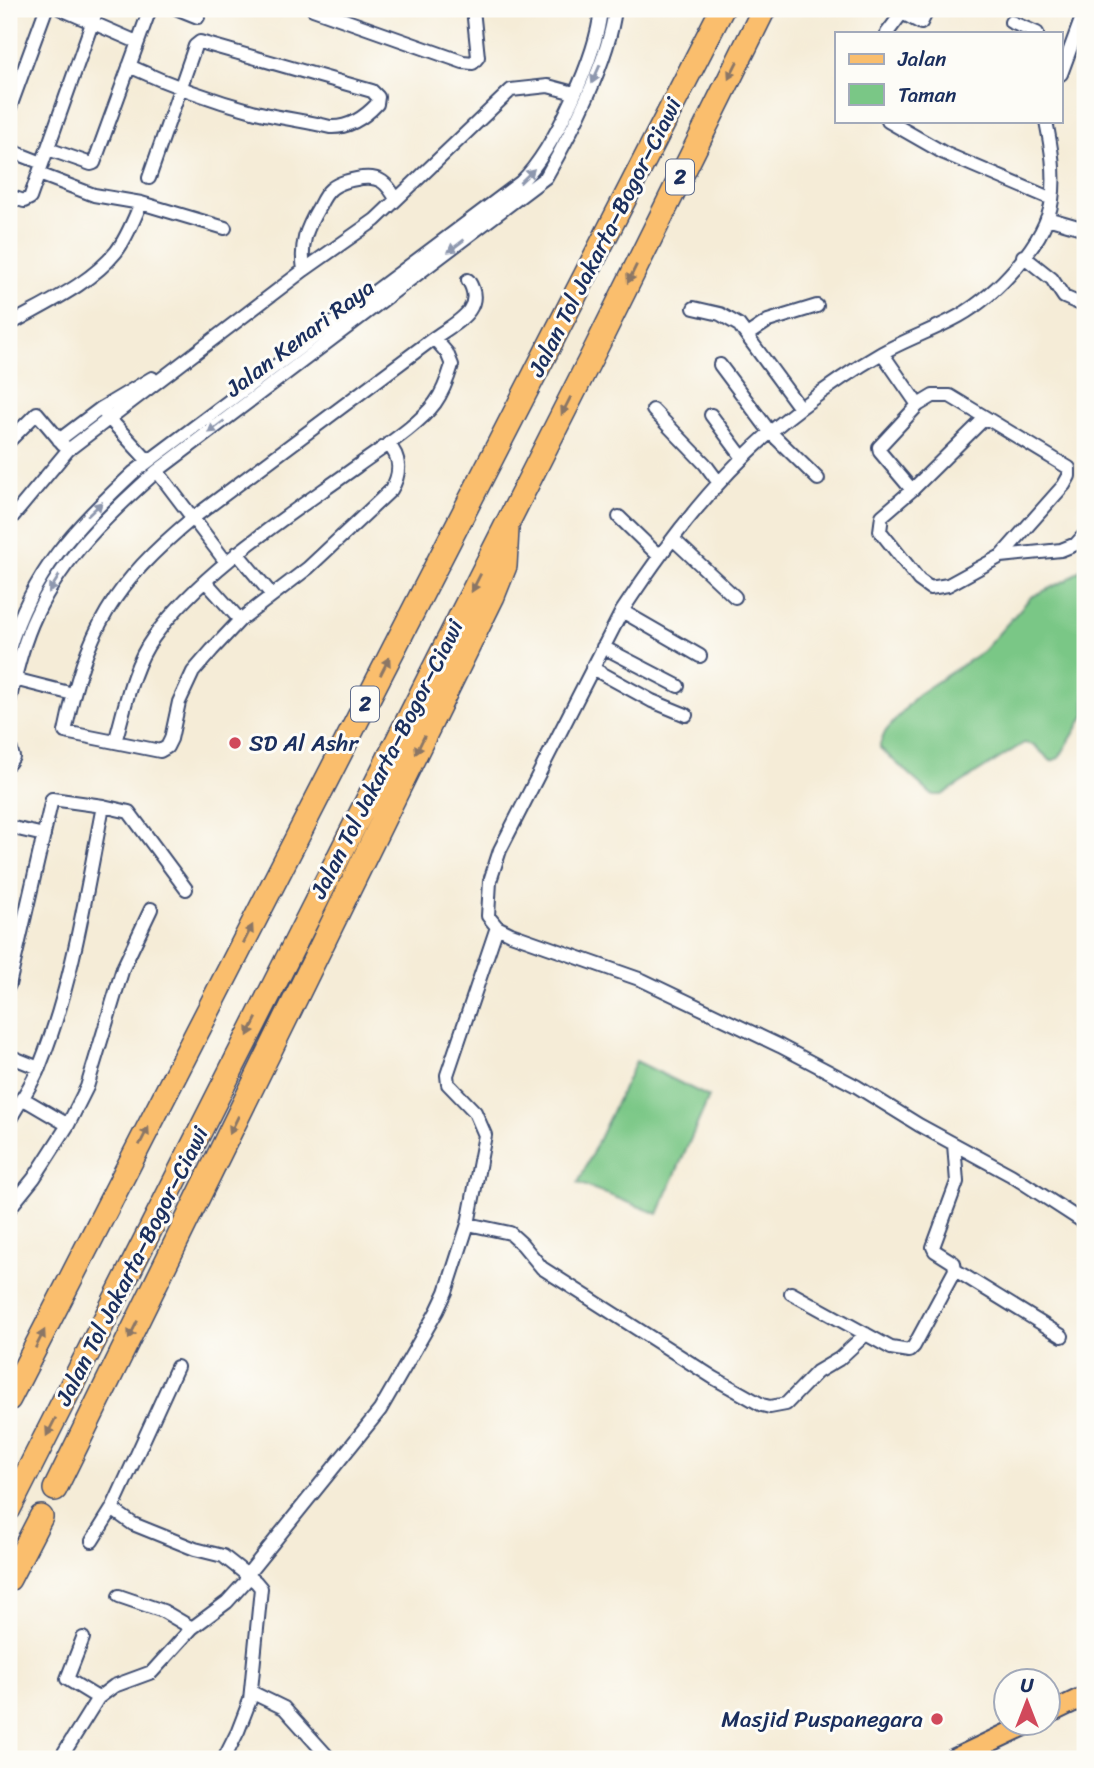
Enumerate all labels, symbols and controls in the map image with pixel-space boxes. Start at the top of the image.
legend [835,32,1062,122]
text: Jalan [897,40,946,78]
one-way arrow [728,60,739,80]
one-way arrow [590,64,602,84]
text: Taman [898,76,956,114]
street label: Jalan Tol Jakarta–Bogor–Ciawi [516,90,694,385]
road number: 2 [666,160,694,194]
one-way arrow [518,168,535,184]
one-way arrow [447,239,466,253]
one-way arrow [627,264,638,284]
street label: Jalan Kenari Raya [216,268,384,409]
one-way arrow [560,396,571,416]
one-way arrow [207,420,225,434]
one-way arrow [86,502,103,518]
one-way arrow [470,573,481,593]
one-way arrow [48,575,60,594]
street label: Jalan Tol Jakarta–Bogor–Ciawi [298,612,476,907]
one-way arrow [379,656,391,676]
road number: 2 [351,686,379,722]
place label: SD Al Ashr [249,723,359,764]
marker: SD Al Ashr [227,735,243,751]
one-way arrow [415,735,426,755]
one-way arrow [242,924,253,944]
one-way arrow [247,1017,258,1037]
one-way arrow [228,1115,239,1135]
street label: Jalan Tol Jakarta–Bogor–Ciawi [43,1119,221,1414]
one-way arrow [138,1126,149,1146]
one-way arrow [128,1320,139,1340]
one-way arrow [33,1328,45,1348]
one-way arrow [45,1417,56,1437]
north arrow [992,1666,1062,1736]
text: U [1021,1669,1035,1702]
place label: Masjid Puspanegara [721,1699,923,1740]
marker: Masjid Puspanegara [929,1711,945,1727]

